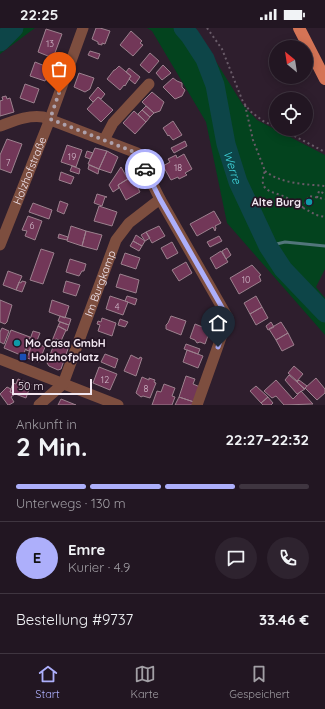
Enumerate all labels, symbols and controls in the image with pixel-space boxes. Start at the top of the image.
text: 22:25 [20,5,58,24]
house number: 13 [46,38,54,49]
north arrow [269,40,313,84]
map controls [269,40,313,136]
pin [42,52,76,93]
icon: bag [48,58,70,80]
button: locate [269,92,313,136]
street label: Holzhofstraße [10,135,49,207]
water label: Werre [221,148,246,187]
courier [125,149,165,189]
house number: 19 [68,151,76,162]
house number: 7 [6,157,11,168]
icon: car [134,158,156,180]
house number: 18 [174,162,182,173]
place label: Alte Burg [252,195,301,209]
marker: Alte Burg [304,197,314,207]
house number: 6 [30,220,35,231]
street label: Im Burgkamp [81,248,119,318]
house number: 10 [242,274,250,285]
house number: 4 [115,301,120,312]
pin [201,306,235,347]
icon: home [207,312,229,334]
place label: Mo Casa GmbH [25,336,106,350]
marker: Mo Casa GmbH [12,338,22,348]
place label: Holzhofplatz [31,350,99,364]
marker: Holzhofplatz [18,352,28,362]
house number: 12 [101,374,109,385]
scale bar [12,377,92,396]
text: 50 m [18,379,44,393]
house number: 8 [144,383,149,394]
text: Ankunft in [16,416,77,432]
text: 2 Min. [16,430,87,463]
text: 22:27–22:32 [226,430,309,449]
text: Unterwegs · 130 m [16,495,126,511]
button: chat [215,537,257,579]
button: phone [267,537,309,579]
text: Emre [68,540,105,559]
text: E [33,548,41,567]
text: Kurier · 4.9 [68,559,130,575]
text: Bestellung #9737 [16,610,133,629]
text: 33.46 € [259,610,309,629]
tab: Start [35,663,60,701]
tab: Karte [130,663,159,701]
tab: Gespeichert [229,663,290,701]

